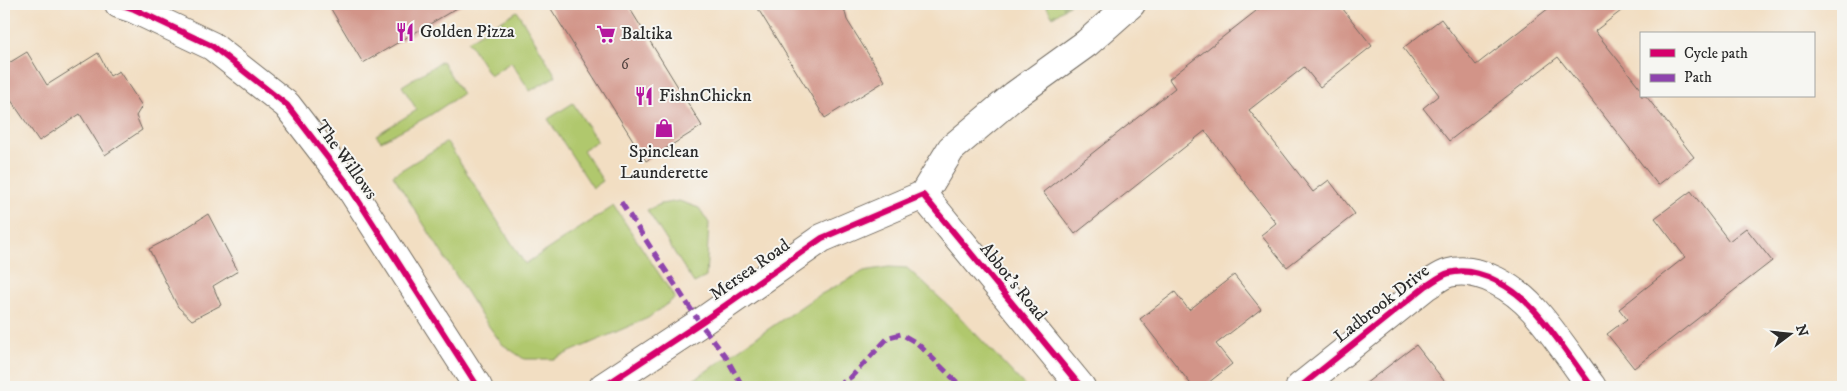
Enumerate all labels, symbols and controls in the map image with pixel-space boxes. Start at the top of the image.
restaurant icon: Golden Pizza [394,21,416,43]
place label: Golden Pizza [420,21,515,43]
supermarket icon: Baltika [595,23,617,45]
place label: Baltika [621,23,673,45]
legend [1640,32,1814,98]
text: Cycle path [1684,44,1748,63]
house number: 6 [621,55,630,74]
text: Path [1684,68,1712,87]
restaurant icon: FishnChickn [633,85,655,107]
place label: FishnChickn [659,85,752,107]
street label: The Willows [310,116,382,204]
shop icon: Spinclean Launderette [653,117,675,139]
place label: Spinclean Launderette [620,141,708,184]
street label: Mersea Road [706,234,794,306]
street label: Abbot's Road [975,238,1051,326]
street label: Ladbrook Drive [1330,260,1434,348]
north arrow [1764,308,1814,358]
text: N [1791,323,1812,339]

